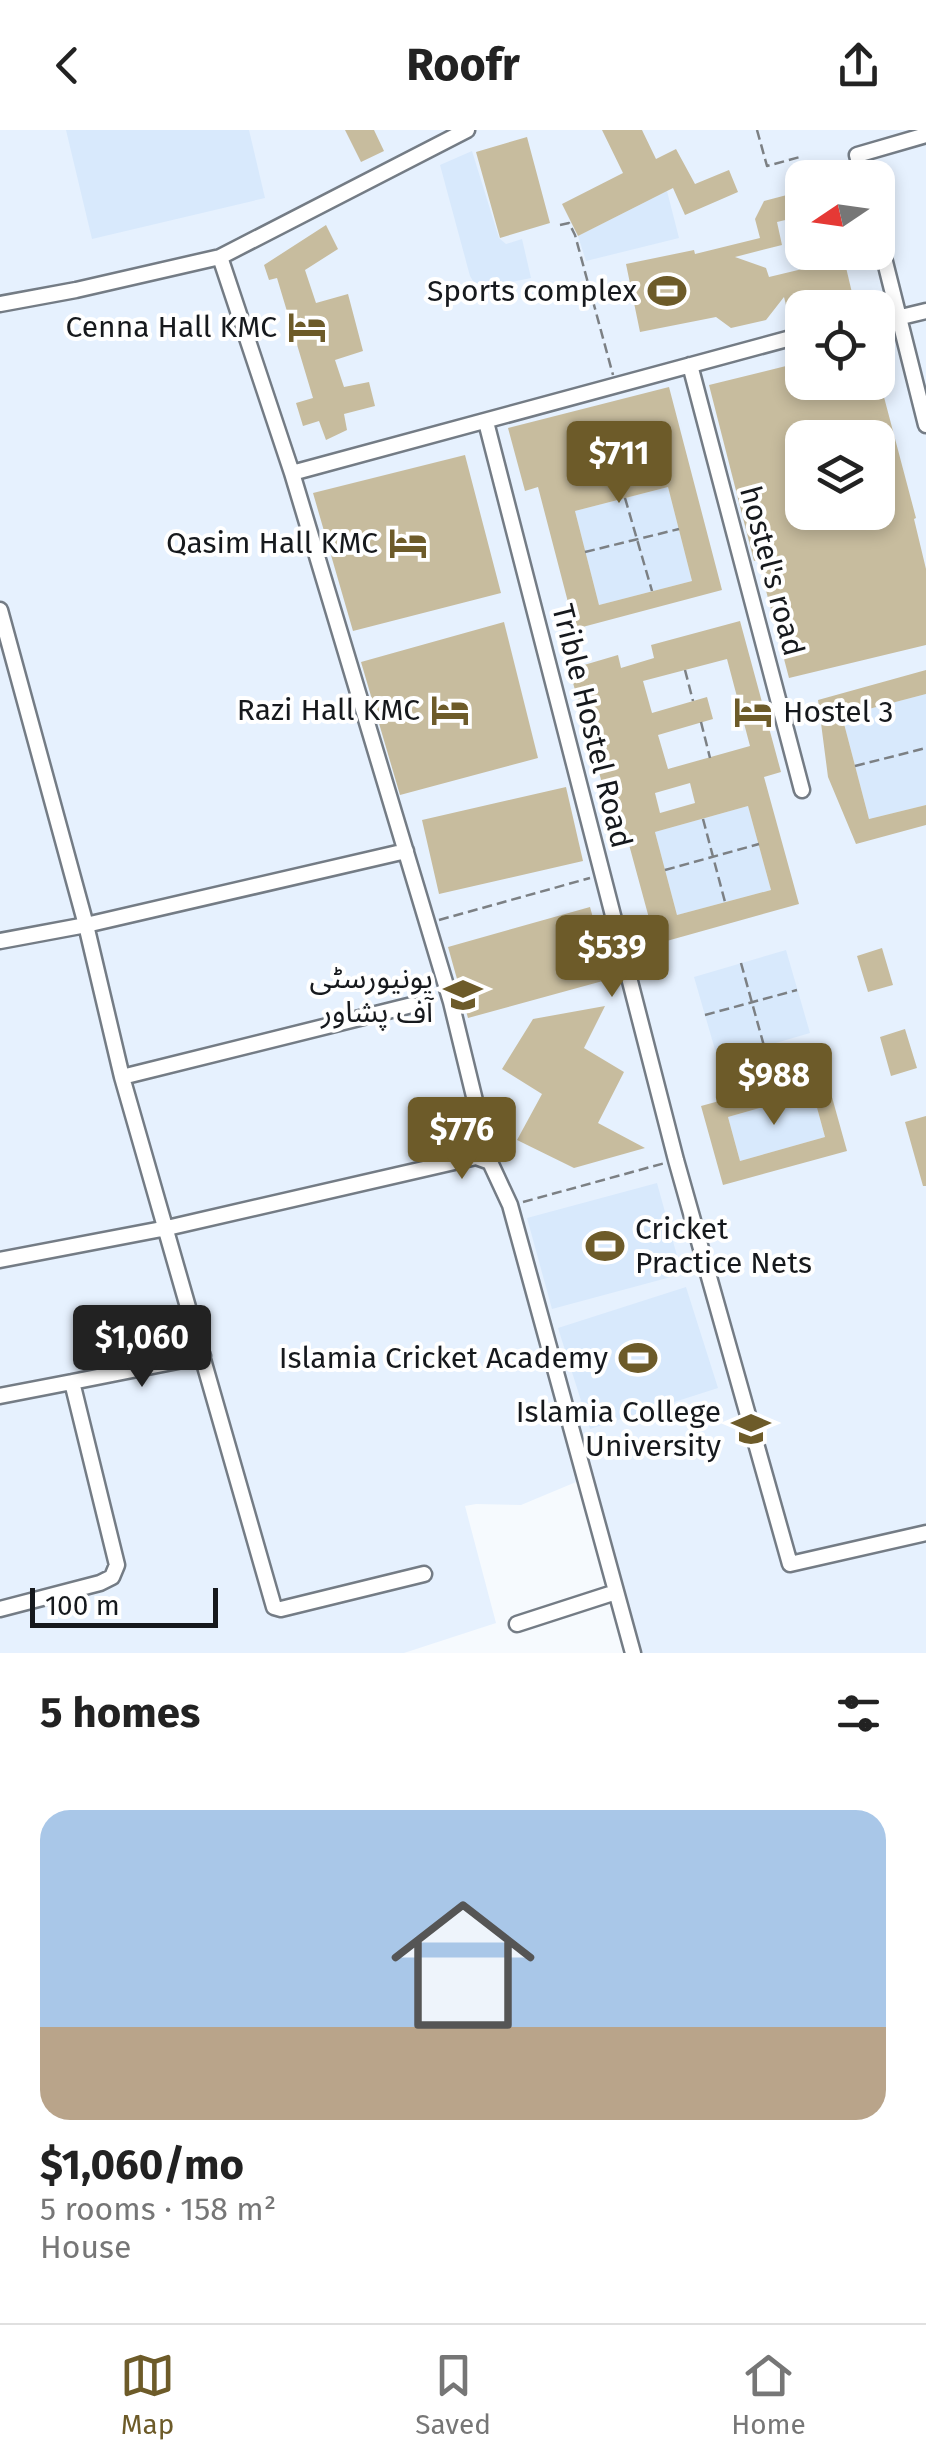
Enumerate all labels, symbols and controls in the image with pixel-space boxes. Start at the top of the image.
icon: back [40,38,95,93]
text: Roofr [406,38,520,92]
icon: share [831,38,886,93]
north arrow [785,160,895,270]
map controls [785,160,895,530]
sports icon: Sports complex [646,270,688,312]
place label: Sports complex [427,273,637,309]
button: locate [785,290,895,400]
hotel icon: Cenna Hall KMC [286,306,328,348]
place label: Cenna Hall KMC [66,309,277,345]
button: layers [785,420,895,530]
pin: $711 [560,421,678,506]
text: $711 [589,434,649,472]
street label: hostel's road [732,482,812,660]
hotel icon: Qasim Hall KMC [387,522,429,564]
place label: Qasim Hall KMC [166,525,378,561]
street label: Trible Hostel Road [544,600,640,852]
hotel icon: Razi Hall KMC [429,689,471,731]
hotel icon: Hostel 3 [732,691,774,733]
place label: Razi Hall KMC [237,692,420,728]
place label: Hostel 3 [783,694,893,730]
pin: $539 [553,915,671,1000]
text: $539 [578,928,646,966]
place label: یونیورسٹی آف پشاور [310,960,434,1031]
school or university icon: یونیورسٹی آف پشاور [442,974,484,1016]
pin: $988 [715,1043,833,1128]
text: $988 [738,1056,810,1094]
pin: $776 [403,1097,521,1182]
text: $776 [430,1110,494,1148]
place label: Cricket Practice Nets [635,1211,812,1281]
sports icon: Cricket Practice Nets [584,1225,626,1267]
pin: $1,060 [61,1305,223,1390]
text: $1,060 [95,1318,189,1356]
sports icon: Islamia Cricket Academy [617,1337,659,1379]
place label: Islamia Cricket Academy [279,1340,608,1376]
place label: Islamia College University [516,1394,721,1464]
school or university icon: Islamia College University [730,1408,772,1450]
scale bar [30,1583,218,1628]
text: 100 m [45,1589,120,1622]
icon: filters [831,1686,886,1741]
text: 5 homes [40,1688,200,1738]
icon: home [373,1875,553,2055]
text: $1,060/mo [40,2140,244,2190]
text: 5 rooms · 158 m² [40,2190,276,2228]
text: House [40,2228,131,2266]
tab: Map [120,2348,175,2441]
tab: Saved [415,2348,491,2441]
tab: Home [731,2348,806,2441]

